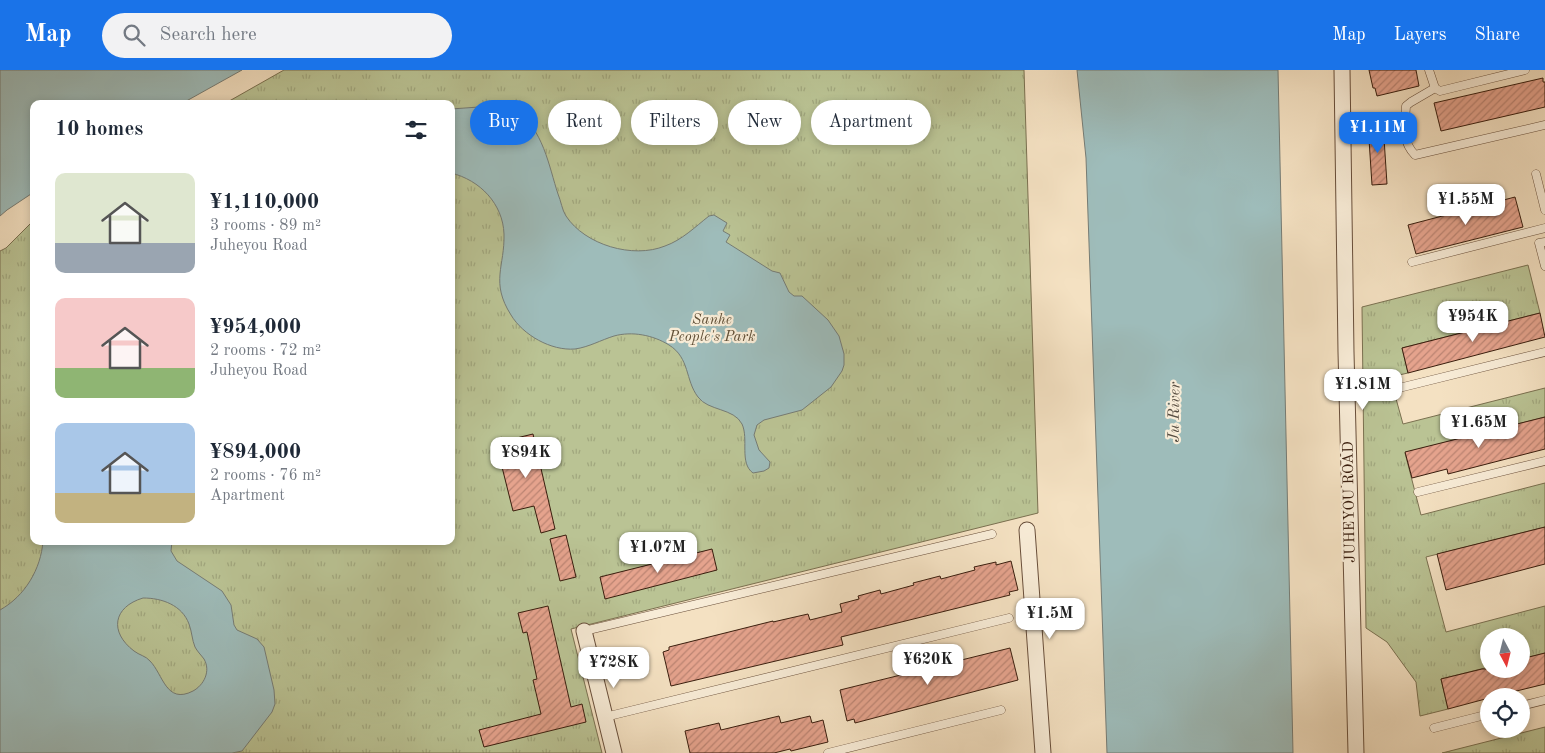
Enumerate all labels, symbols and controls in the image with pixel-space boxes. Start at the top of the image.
search box [102,13,452,58]
icon: search [120,21,148,49]
text: Map [25,23,72,47]
text: Search here [160,26,257,45]
text: Map [1332,26,1366,44]
text: Layers [1394,26,1446,44]
text: Share [1474,26,1520,44]
chip: Buy [470,100,538,145]
chip: Rent [548,100,621,145]
chip: Filters [631,100,718,145]
chip: New [728,100,801,145]
chip: Apartment [811,100,931,145]
pin: ¥1.11M [1337,112,1419,154]
icon: filters [402,116,430,144]
text: 10 homes [55,119,143,140]
text: ¥1.11M [1350,120,1406,136]
pin: ¥1.55M [1425,184,1507,226]
text: ¥1,110,000 [210,192,319,213]
text: ¥1.55M [1438,192,1494,208]
icon: home [95,193,155,253]
text: 3 rooms · 89 m² [210,218,321,234]
text: Juheyou Road [210,238,308,254]
pin: ¥954K [1438,300,1508,343]
text: ¥954K [1448,309,1498,325]
park label: Sanhe People's Park [668,313,755,345]
text: ¥954,000 [210,317,301,338]
icon: home [95,318,155,378]
text: 2 rooms · 72 m² [210,343,321,359]
text: Juheyou Road [210,363,308,379]
pin: ¥1.81M [1322,368,1404,411]
text: ¥1.81M [1335,377,1391,393]
water label: Ju River [1166,381,1184,442]
pin: ¥1.65M [1438,406,1520,449]
text: ¥1.65M [1451,415,1507,431]
pin: ¥894K [491,436,561,479]
street label: JUHEYOU ROAD [1341,441,1359,563]
text: ¥894,000 [210,442,301,463]
icon: home [95,443,155,503]
text: ¥894K [501,445,551,461]
text: 2 rooms · 76 m² [210,468,321,484]
text: Apartment [210,488,285,504]
pin: ¥1.07M [617,532,699,574]
text: ¥1.07M [630,540,686,556]
pin: ¥1.5M [1015,598,1085,640]
text: ¥1.5M [1027,606,1073,622]
north arrow [1480,628,1530,678]
map controls [1480,628,1530,738]
pin: ¥620K [893,644,963,686]
pin: ¥728K [579,646,649,689]
text: ¥620K [903,652,953,668]
text: ¥728K [589,655,639,671]
button: locate [1480,688,1530,738]

